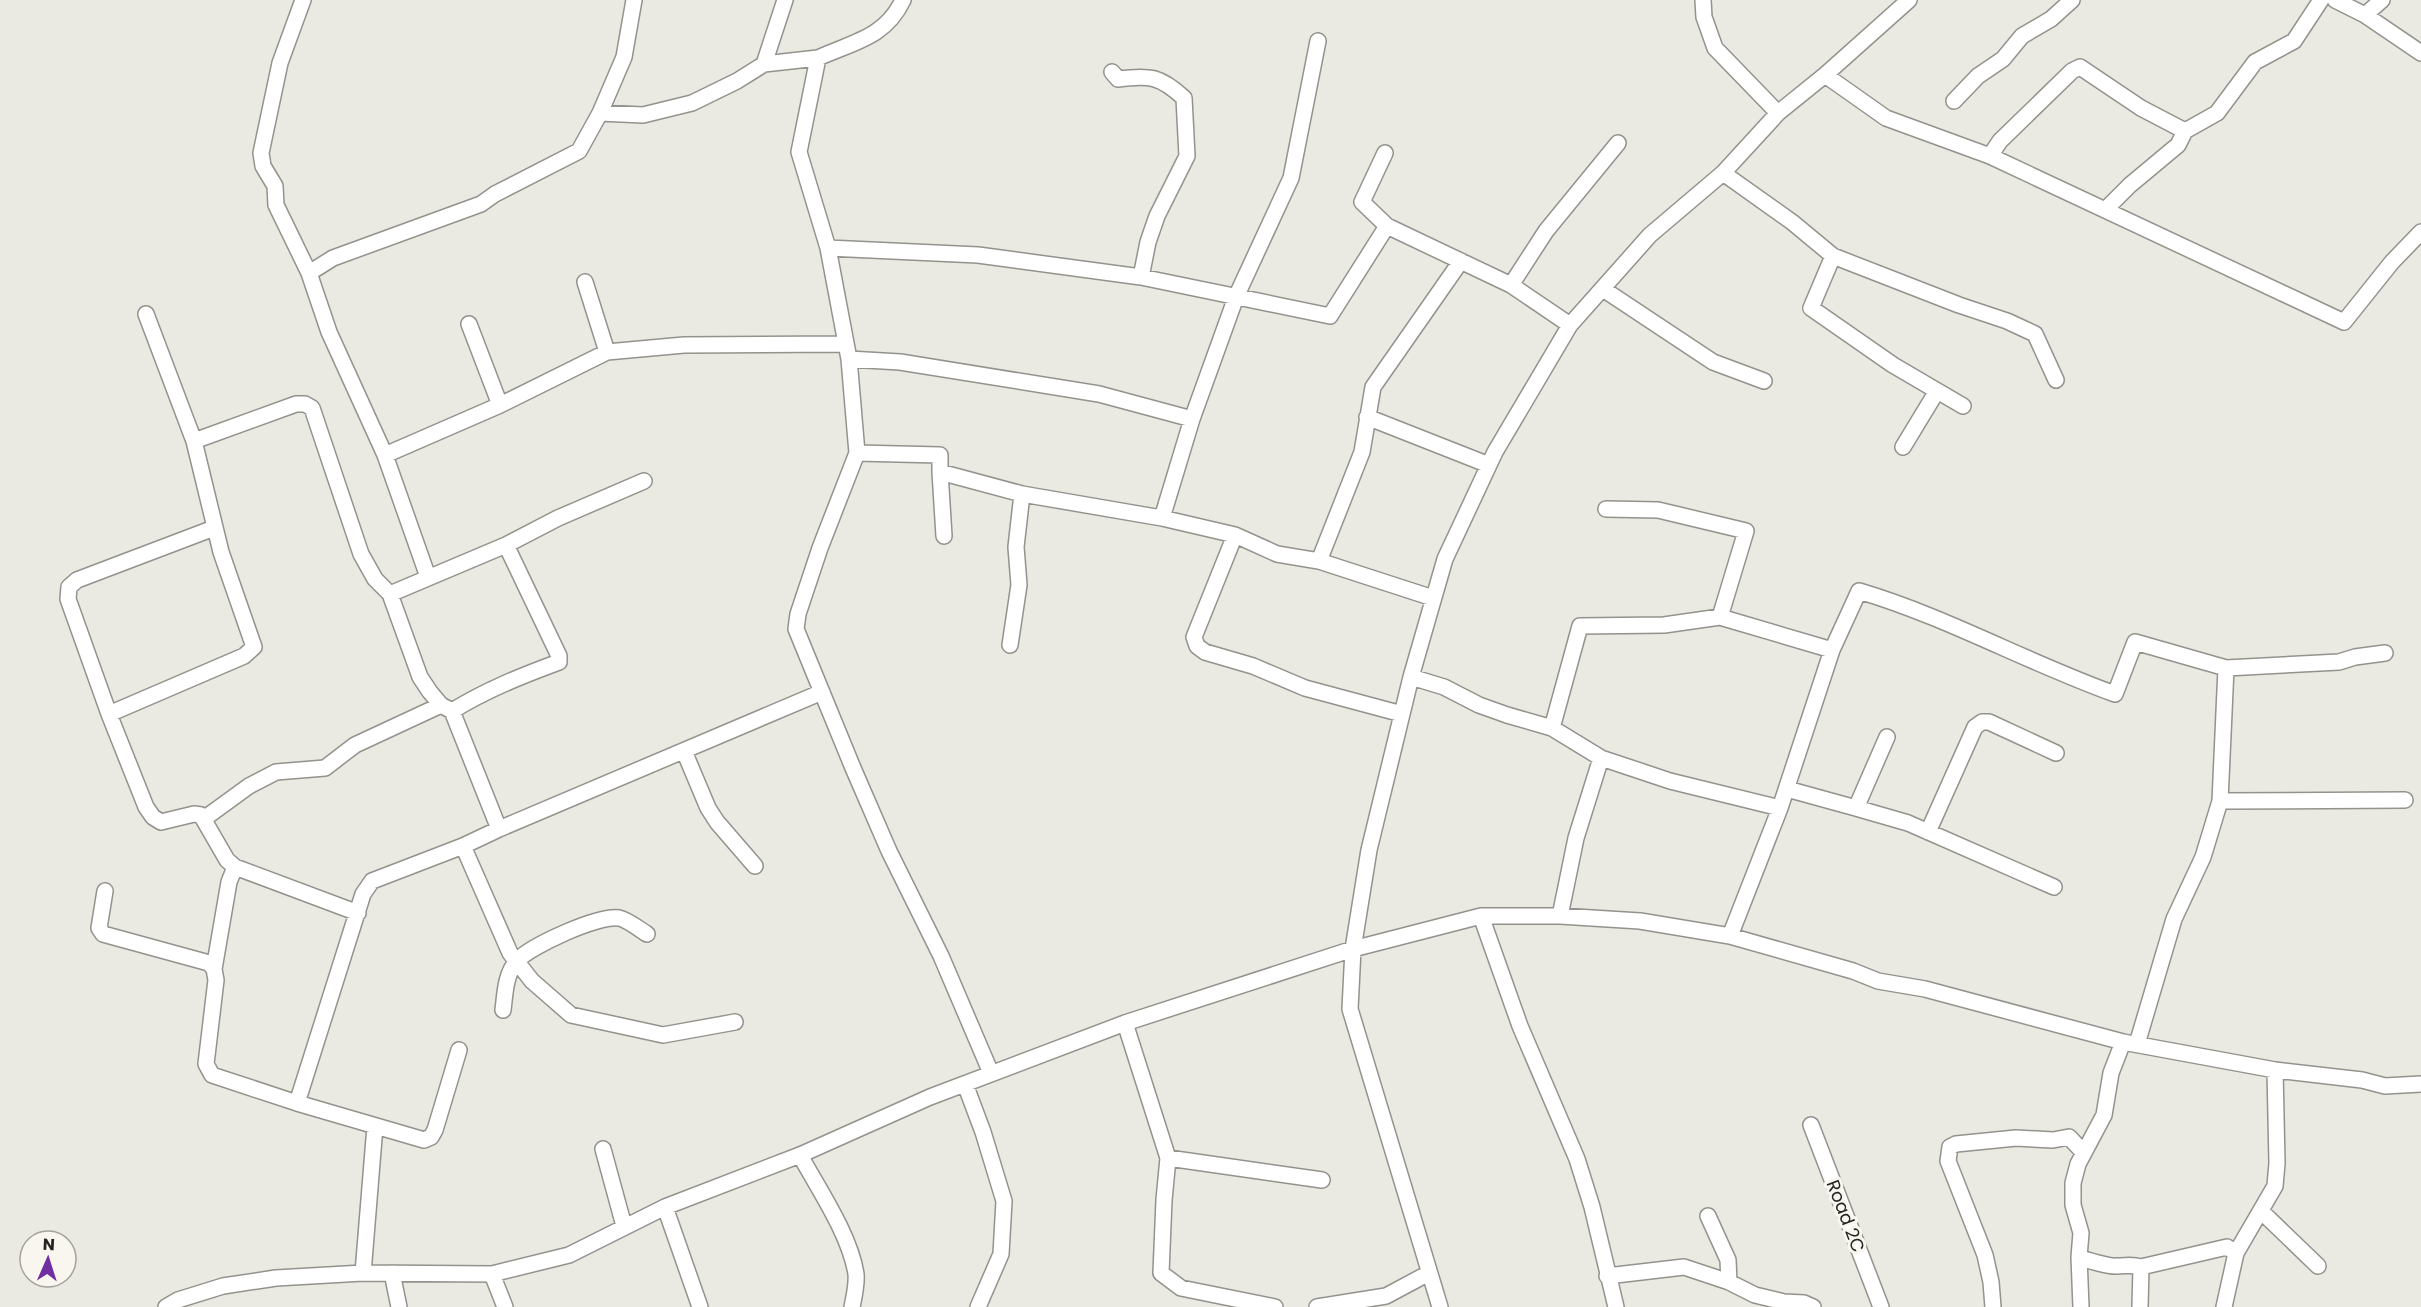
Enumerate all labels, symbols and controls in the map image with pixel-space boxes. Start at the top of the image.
street label: Road 2C [1821,1176,1871,1256]
north arrow [18,1229,78,1289]
text: N [42,1233,55,1256]

